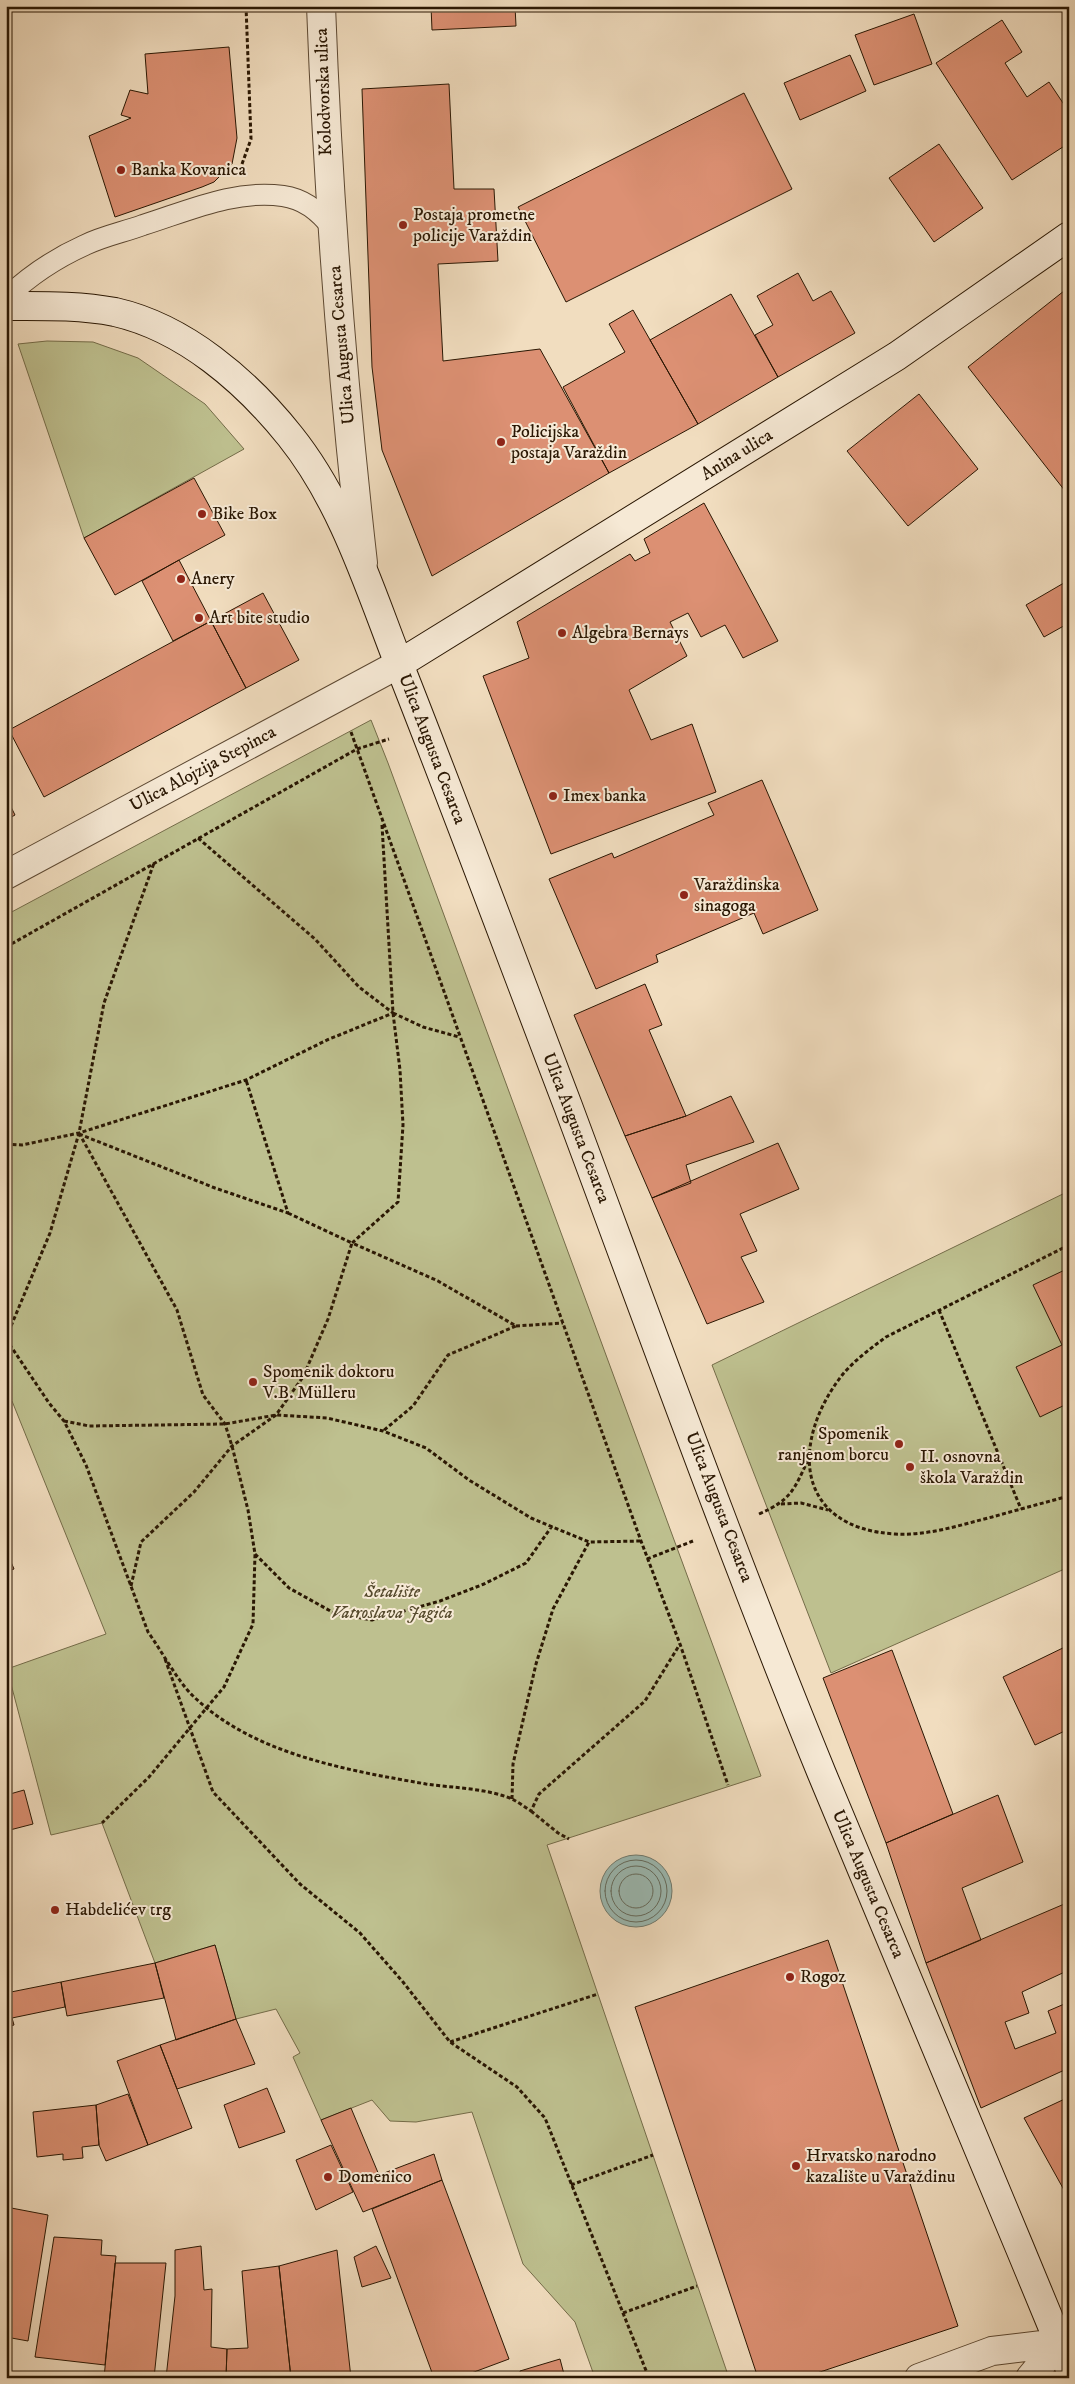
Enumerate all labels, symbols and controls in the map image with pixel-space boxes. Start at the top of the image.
street label: Kolodvorska ulica [311,27,337,156]
place label: Banka Kovanica [131,159,246,181]
marker: Banka Kovanica [115,164,127,176]
place label: Postaja prometne policije Varaždin [412,204,535,247]
marker: Postaja prometne policije Varaždin [397,219,409,231]
street label: Ulica Augusta Cesarca [324,264,360,425]
place label: Policijska postaja Varaždin [510,421,628,464]
street label: Anina ulica [697,424,777,486]
marker: Policijska postaja Varaždin [495,436,507,448]
place label: Bike Box [212,503,277,525]
marker: Bike Box [196,508,208,520]
place label: Anery [191,568,235,590]
marker: Anery [175,573,187,585]
place label: Art bite studio [209,607,310,629]
marker: Art bite studio [193,612,205,624]
place label: Algebra Bernays [572,622,689,644]
marker: Algebra Bernays [556,627,568,639]
street label: Ulica Augusta Cesarca [393,671,471,828]
street label: Ulica Alojzija Stepinca [126,721,280,817]
place label: Imex banka [563,785,646,807]
marker: Imex banka [547,790,559,802]
place label: Varaždinska sinagoga [693,874,780,917]
marker: Varaždinska sinagoga [678,889,690,901]
street label: Ulica Augusta Cesarca [537,1050,615,1207]
place label: Spomenik doktoru V.B. Mülleru [262,1361,395,1404]
marker: Spomenik doktoru V.B. Mülleru [247,1376,259,1388]
place label: Spomenik ranjenom borcu [778,1423,889,1466]
street label: Ulica Augusta Cesarca [680,1429,758,1586]
marker: Spomenik ranjenom borcu [893,1438,905,1450]
place label: II. osnovna škola Varaždin [920,1446,1024,1489]
marker: II. osnovna škola Varaždin [904,1461,916,1473]
park label: Šetalište Vatroslava Jagića [331,1581,453,1624]
street label: Ulica Augusta Cesarca [827,1806,909,1962]
place label: Habdelićev trg [65,1899,171,1921]
marker: Habdelićev trg [49,1904,61,1916]
place label: Rogoz [800,1966,846,1988]
marker: Rogoz [784,1971,796,1983]
place label: Hrvatsko narodno kazalište u Varaždinu [806,2145,956,2188]
marker: Hrvatsko narodno kazalište u Varaždinu [790,2160,802,2172]
place label: Domenico [338,2166,412,2188]
marker: Domenico [322,2171,334,2183]

